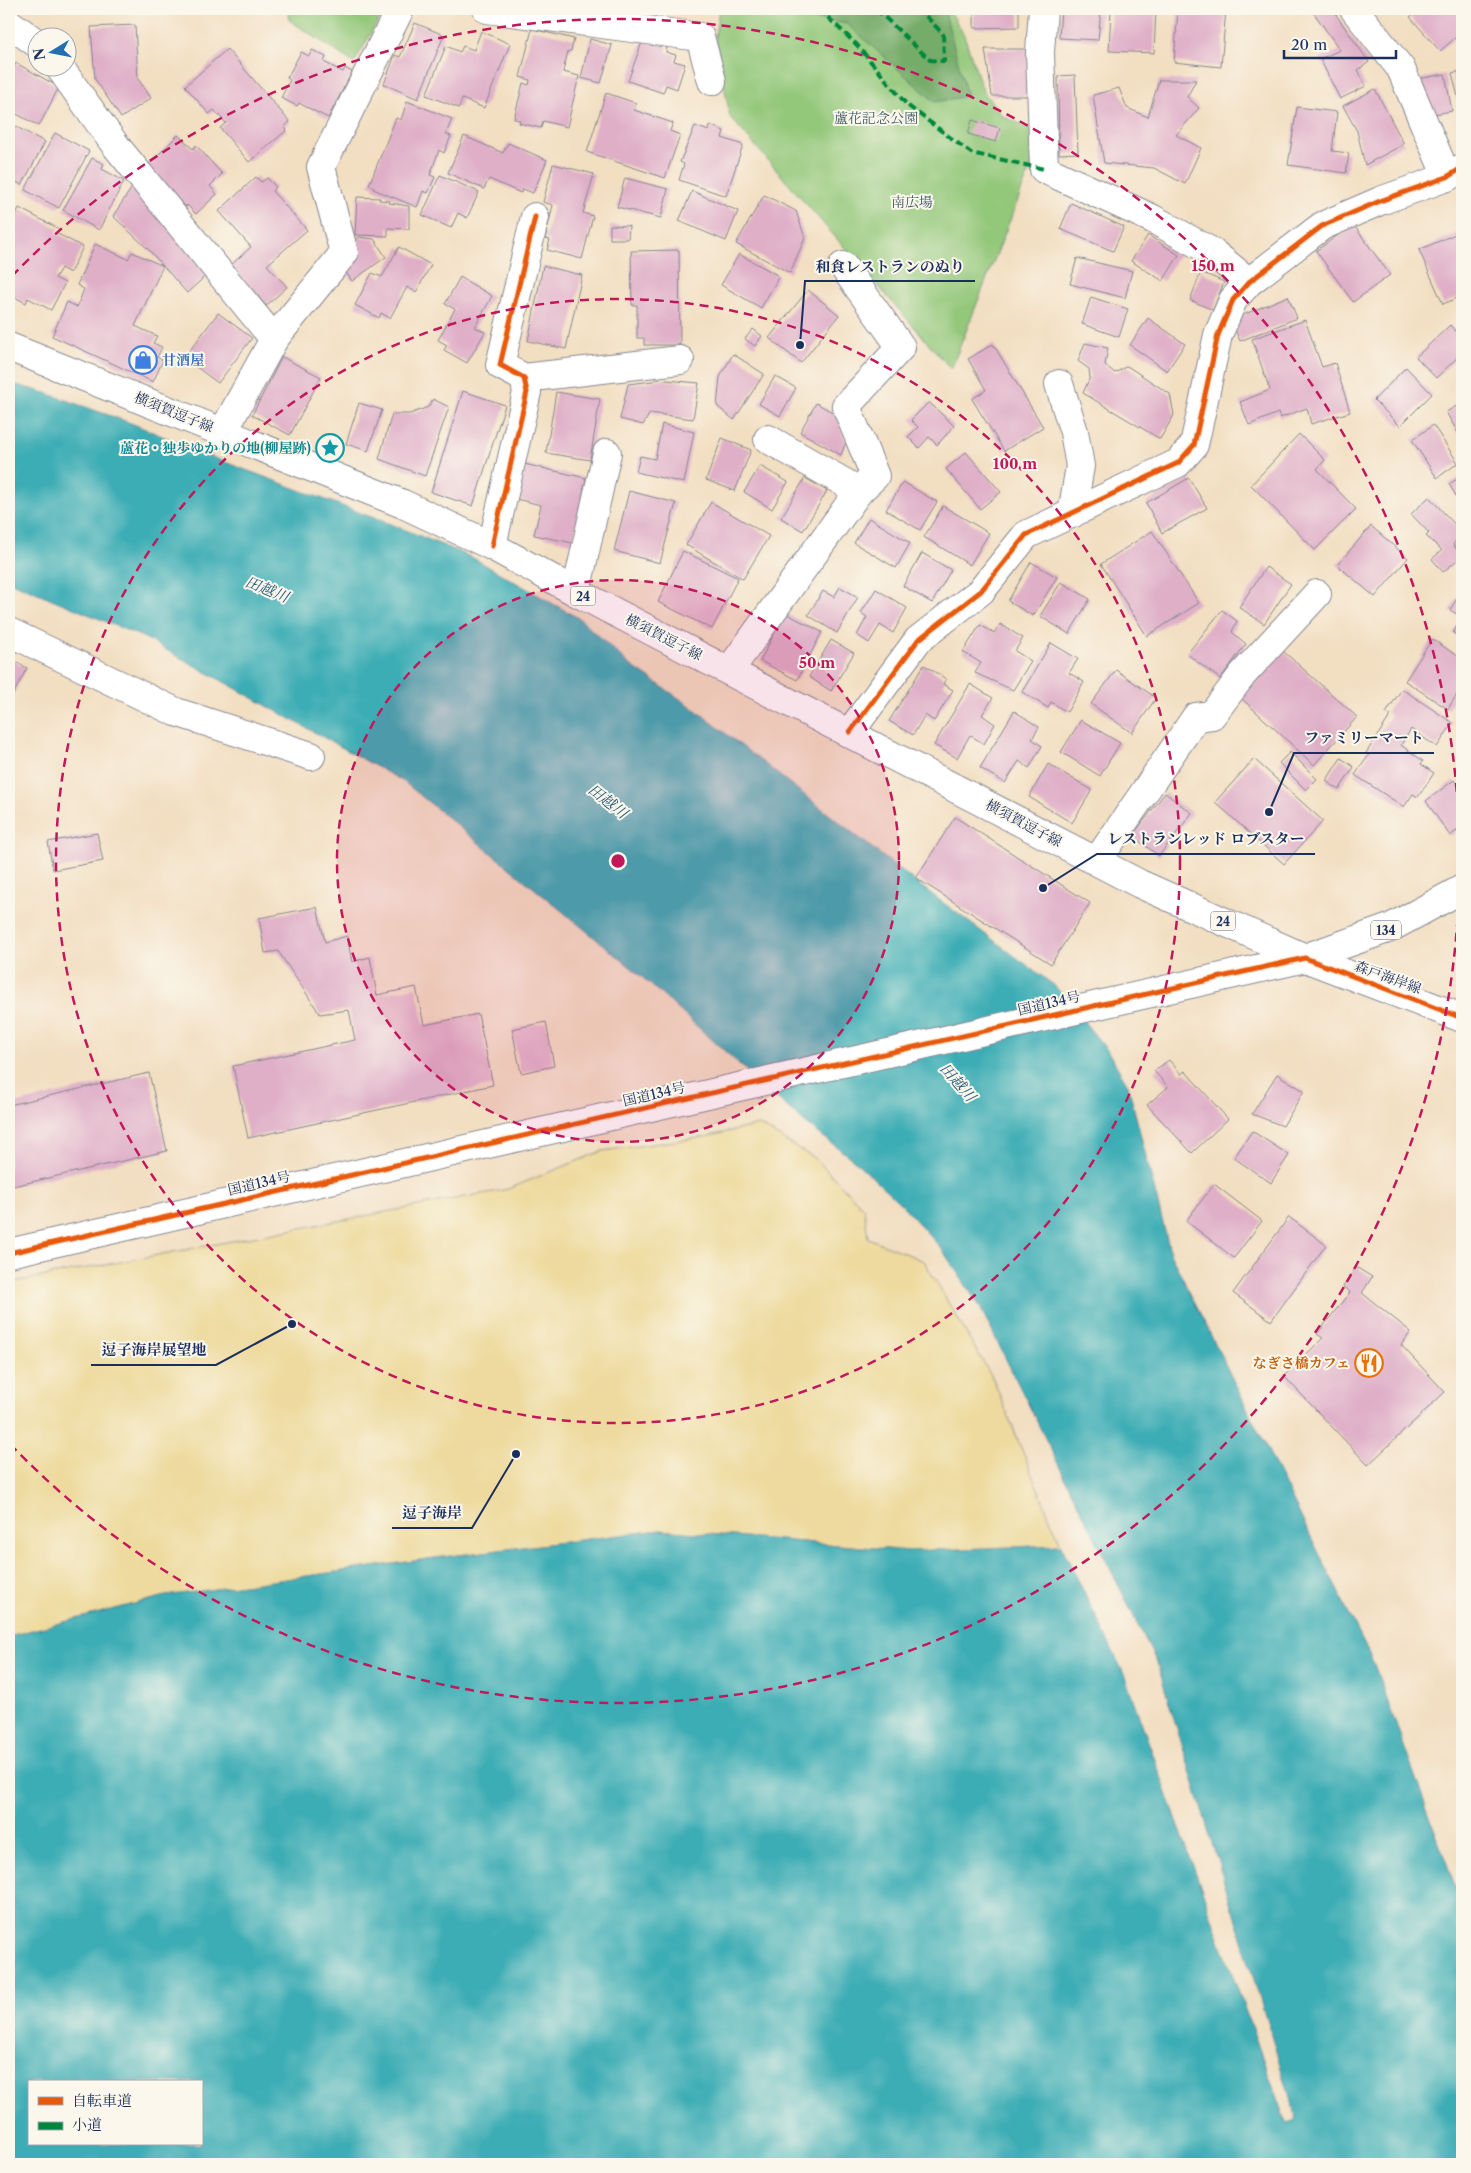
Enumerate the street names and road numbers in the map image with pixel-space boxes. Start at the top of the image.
street label: 横須賀逗子線 [132,388,216,436]
road number: 24 [570,586,596,606]
street label: 横須賀逗子線 [622,610,706,664]
street label: 横須賀逗子線 [983,795,1065,851]
road number: 24 [1210,911,1236,930]
road number: 134 [1371,920,1401,940]
street label: 森戸海岸線 [1352,957,1424,997]
street label: 国道134号 [1016,987,1082,1019]
street label: 国道134号 [621,1078,687,1110]
street label: 国道134号 [226,1167,292,1199]

